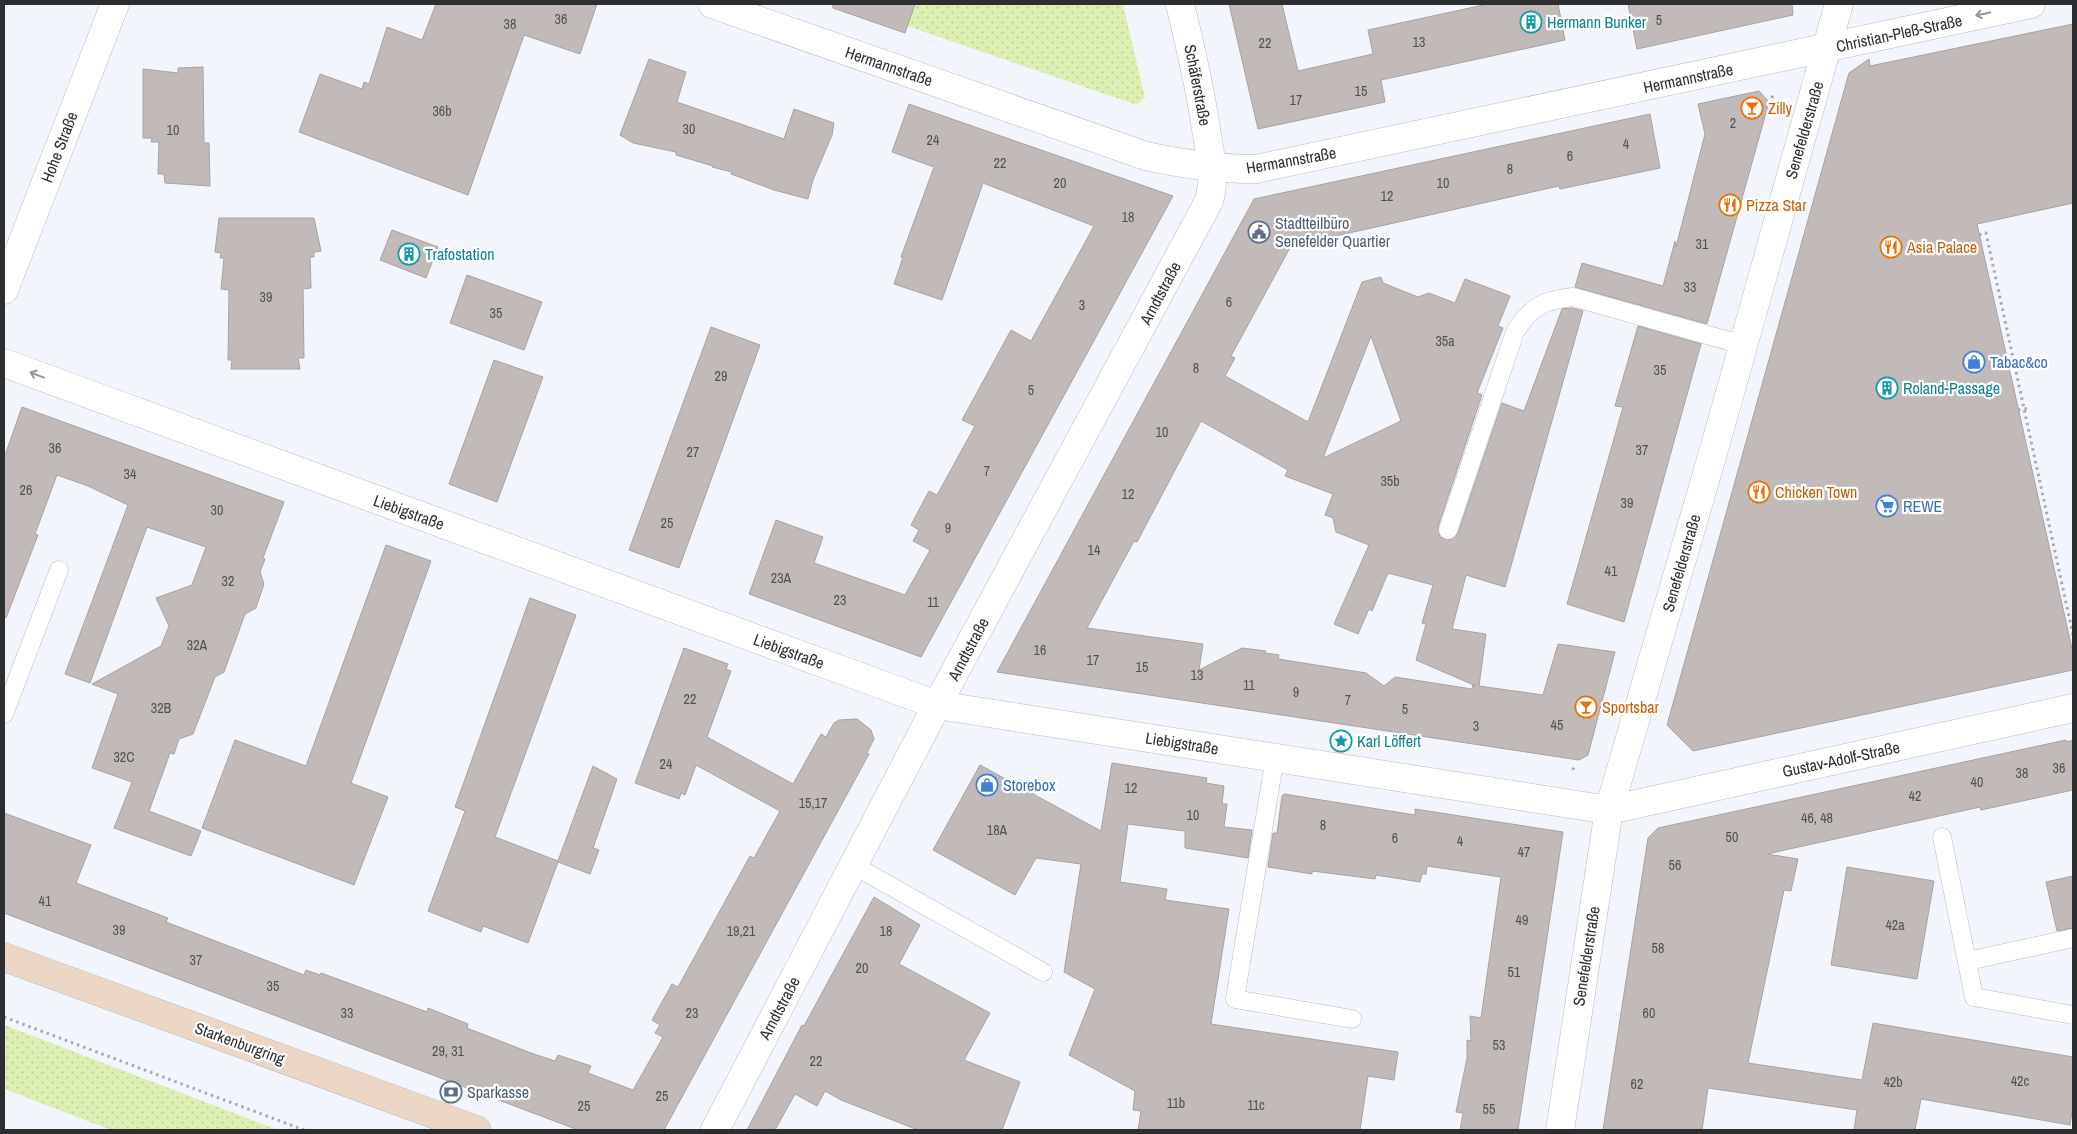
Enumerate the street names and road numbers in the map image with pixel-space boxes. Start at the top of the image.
street label: Christian-Pleß-Straße [1834,9,1964,57]
street label: Hermannstraße [842,41,936,91]
street label: Schäferstraße [1179,42,1217,128]
street label: Hermannstraße [1641,58,1735,98]
street label: Senefelderstraße [1780,79,1828,181]
street label: Hohe Straße [35,108,83,186]
street label: Hermannstraße [1244,141,1338,179]
street label: Arndtstraße [1134,258,1186,329]
street label: Liebigstraße [371,489,447,535]
street label: Senefelderstraße [1657,512,1705,614]
street label: Arndtstraße [942,614,994,685]
street label: Liebigstraße [751,628,827,674]
street label: Liebigstraße [1144,726,1220,760]
street label: Gustav-Adolf-Straße [1780,736,1902,782]
street label: Senefelderstraße [1567,905,1605,1007]
street label: Arndtstraße [753,973,805,1044]
street label: Starkenburgring [192,1017,289,1070]

